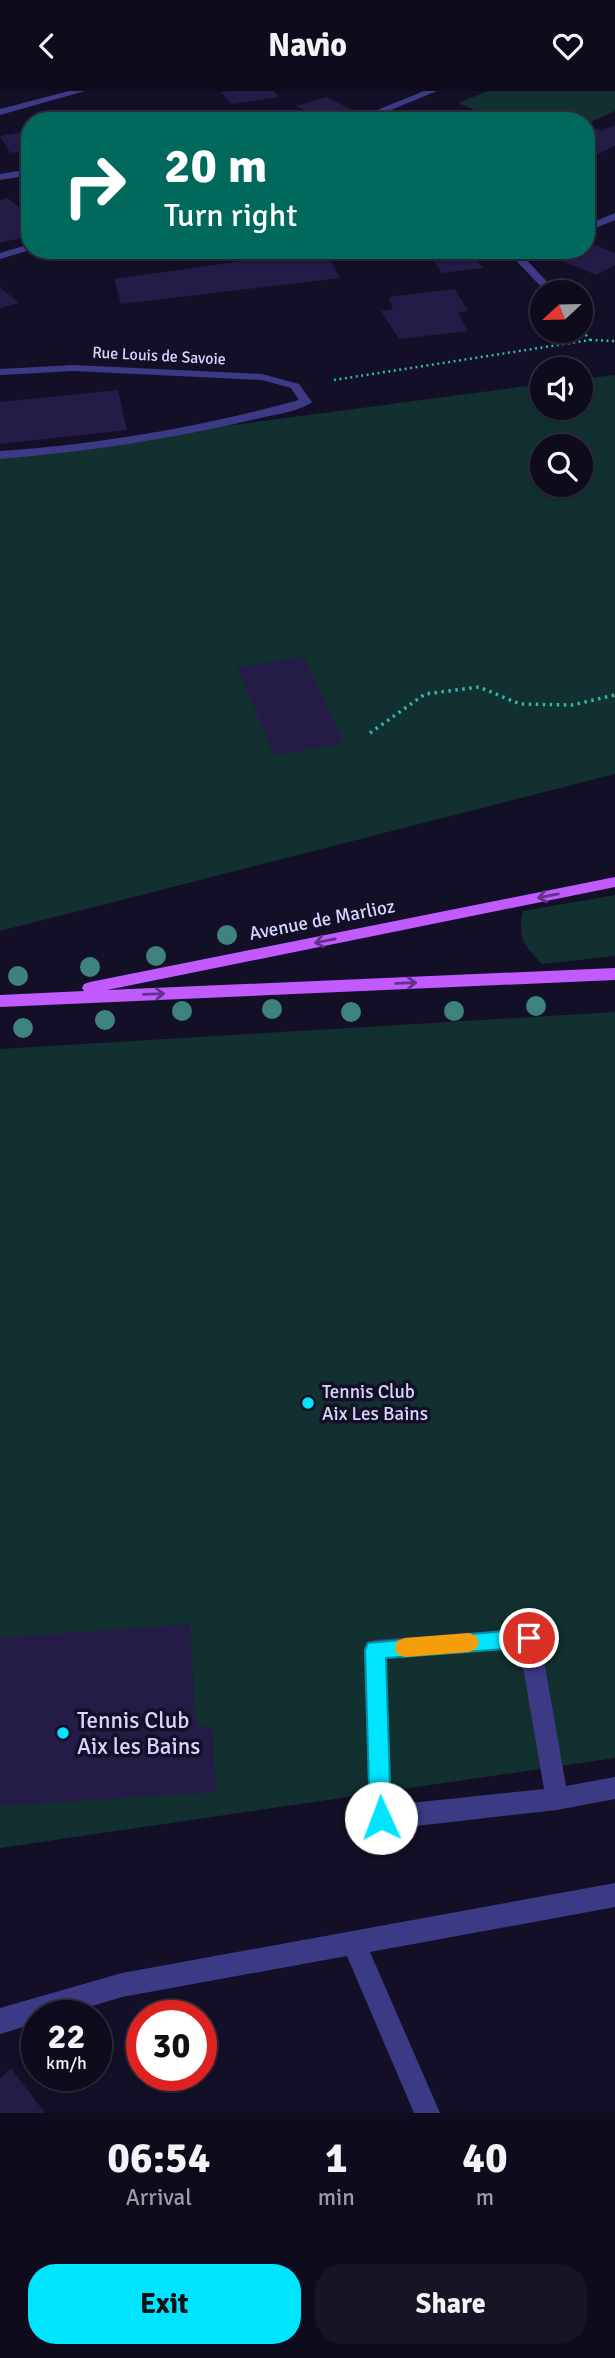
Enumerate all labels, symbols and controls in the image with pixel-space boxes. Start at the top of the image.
text: Navio [268,26,347,65]
icon: back [28,27,66,65]
icon: heart [549,27,587,65]
text: 20 m [164,136,267,196]
icon: right [49,140,140,231]
text: Turn right [164,196,297,235]
north arrow [530,280,593,343]
map controls [530,280,593,497]
street label: Rue Louis de Savoie [92,343,226,369]
button: sound [530,357,593,420]
button: search [530,434,593,497]
one-way arrow [537,889,560,903]
street label: Avenue de Marlioz [247,894,397,946]
one-way arrow [314,934,337,948]
one-way arrow [394,977,417,990]
one-way arrow [142,988,165,1001]
place label: Tennis Club Aix Les Bains [322,1380,428,1426]
marker: Tennis Club Aix Les Bains [300,1395,316,1411]
pin [499,1608,559,1668]
icon: arrive [510,1619,548,1657]
place label: Tennis Club Aix les Bains [77,1706,200,1761]
marker: Tennis Club Aix les Bains [55,1725,71,1741]
position arrow [344,1781,418,1855]
speed limit sign: 30 [126,2000,217,2091]
text: 22 [48,2015,85,2058]
text: km/h [46,2052,87,2074]
text: 06:54 [107,2133,210,2184]
text: 1 [325,2133,348,2184]
text: 40 [462,2133,508,2184]
text: Arrival [126,2183,192,2212]
text: min [318,2183,355,2212]
text: m [476,2183,494,2212]
button: Exit [28,2264,301,2344]
button: Share [315,2264,587,2344]

